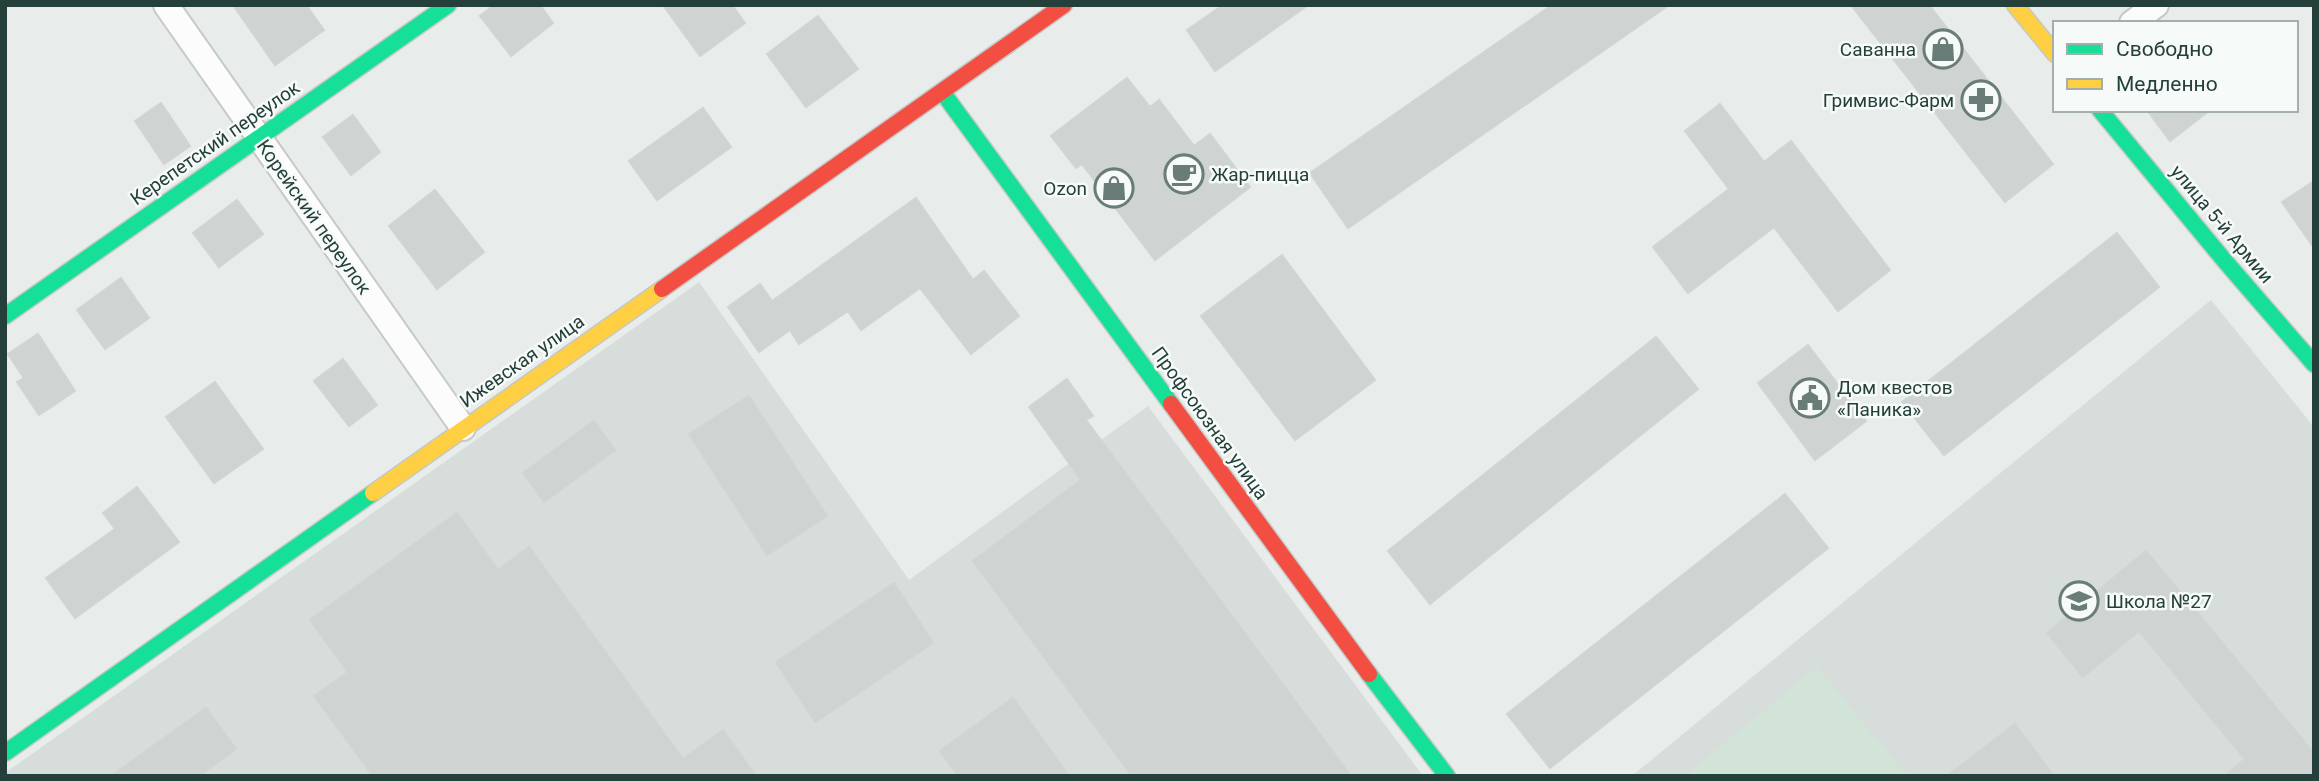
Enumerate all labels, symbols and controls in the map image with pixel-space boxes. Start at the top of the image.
legend [2053,21,2298,112]
shop icon: Саванна [1922,28,1964,70]
text: Свободно [2116,37,2213,61]
place label: Саванна [1840,38,1916,61]
text: Медленно [2116,72,2218,96]
street label: Керепетский переулок [126,75,305,210]
pharmacy icon: Гримвис-Фарм [1960,79,2002,121]
place label: Гримвис-Фарм [1823,89,1954,112]
street label: Корейский переулок [252,135,377,299]
cafe icon: Жар-пицца [1163,153,1205,195]
street label: улица 5-й Армии [2166,160,2278,288]
place label: Жар-пицца [1211,163,1309,186]
shop icon: Ozon [1093,167,1135,209]
place label: Ozon [1043,177,1087,200]
street label: Ижевская улица [455,310,589,412]
street label: Профсоюзная улица [1147,342,1273,504]
place label: Дом квестов «Паника» [1837,376,1953,421]
public building icon: Дом квестов «Паника» [1789,377,1831,419]
school or university icon: Школа №27 [2058,580,2100,622]
place label: Школа №27 [2106,590,2212,613]

